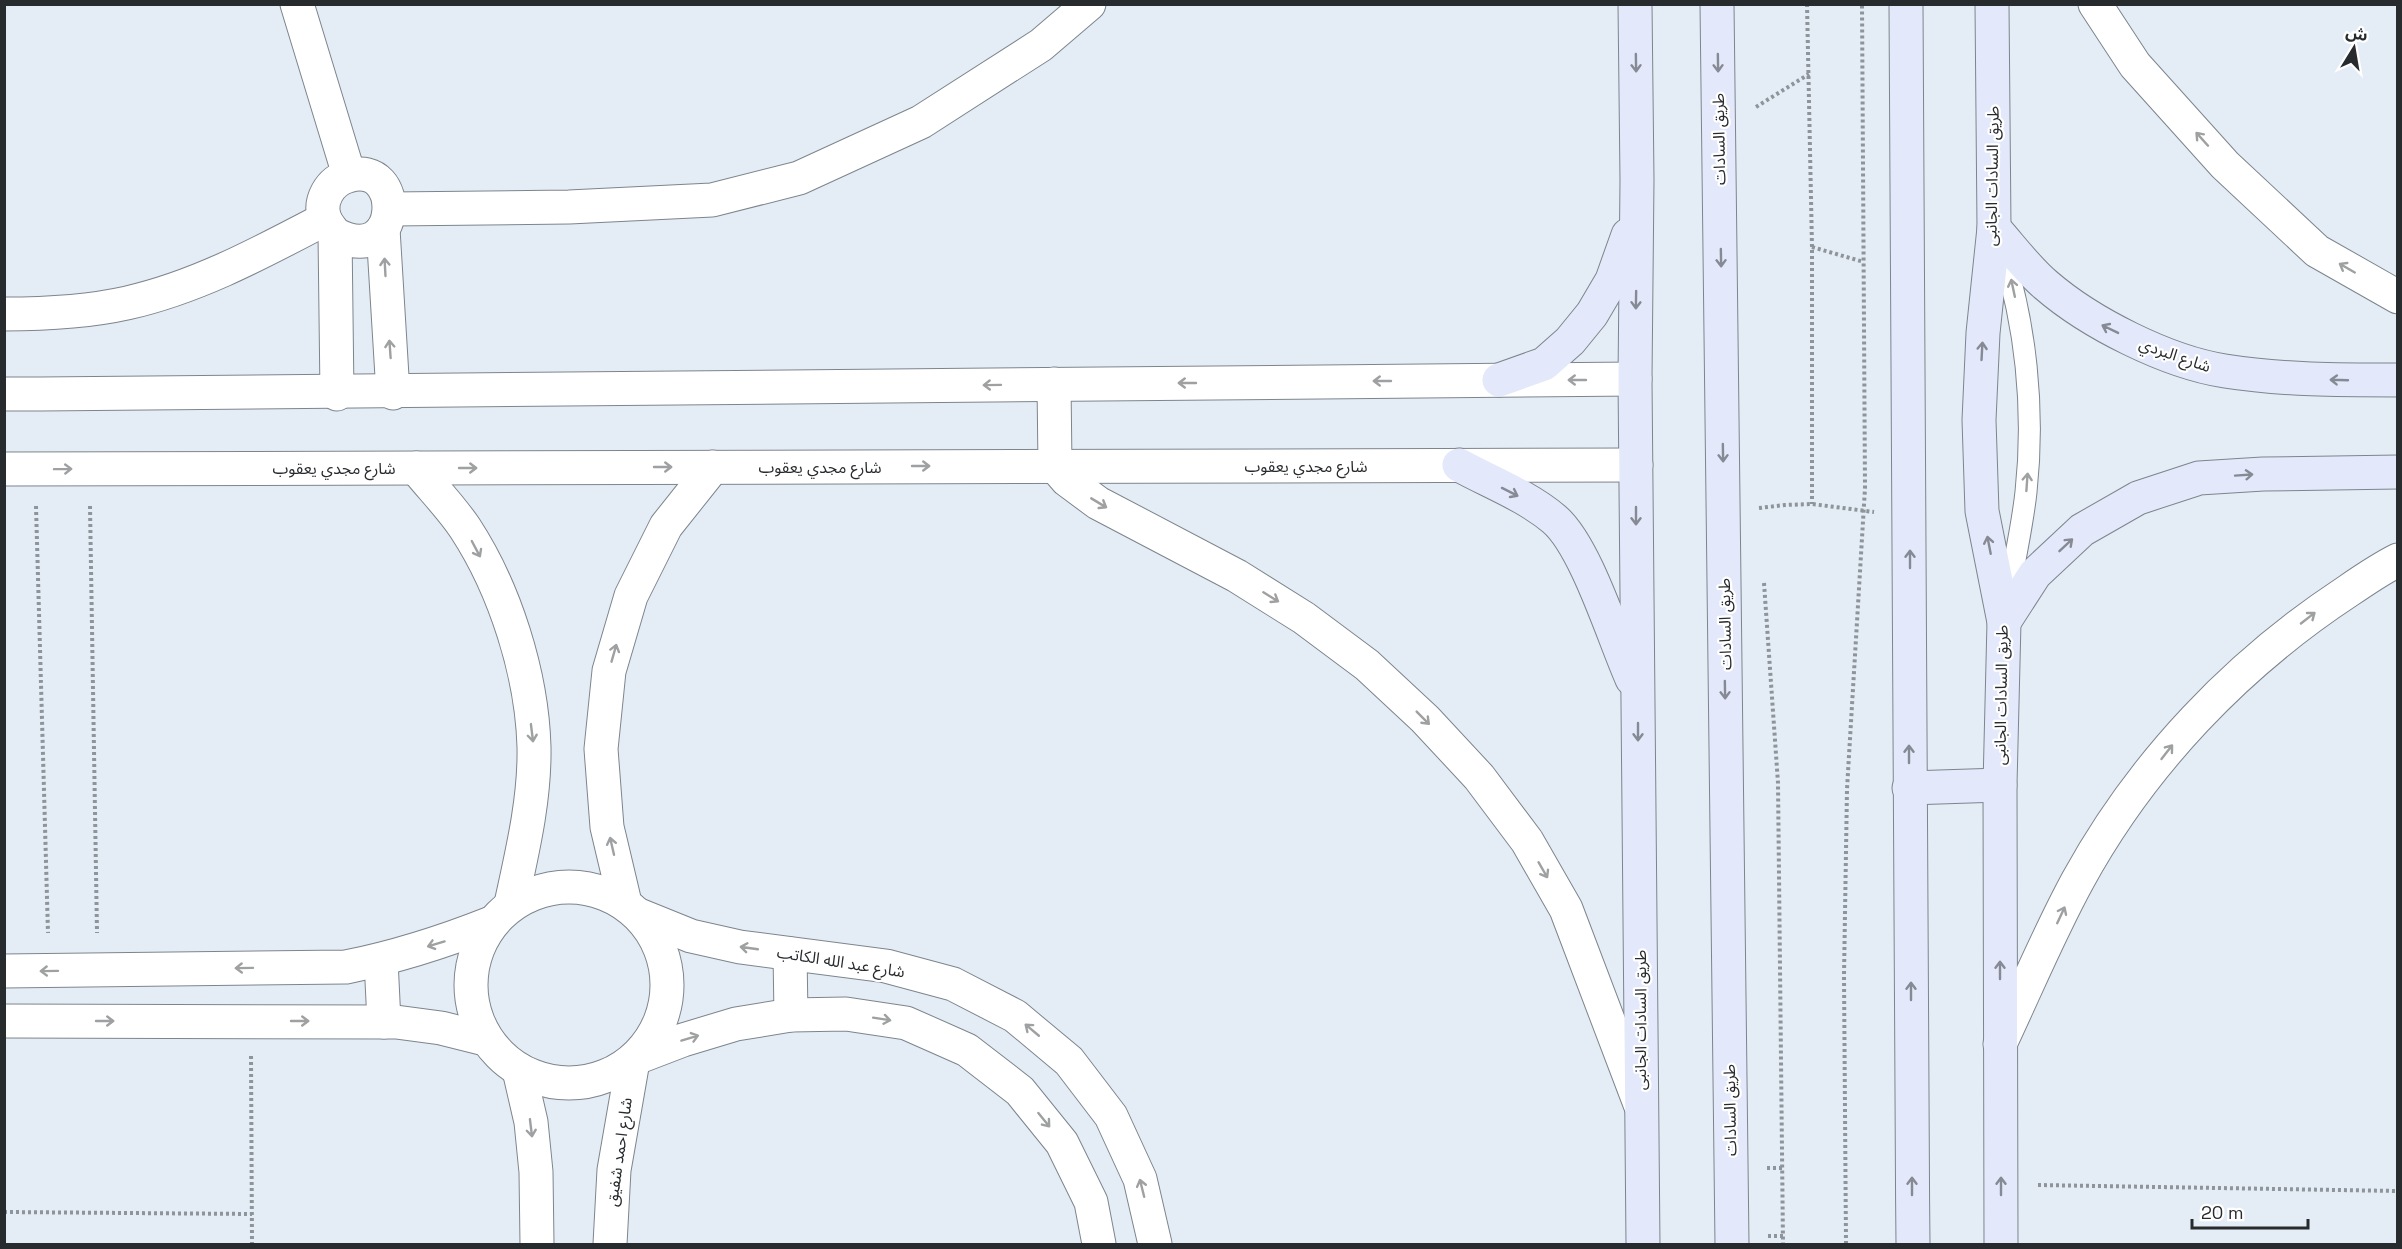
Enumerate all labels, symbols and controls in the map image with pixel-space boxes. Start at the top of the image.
north arrow [2324,18,2384,78]
text: ش [2344,21,2370,46]
one-way arrow [1630,52,1642,72]
one-way arrow [1712,52,1724,72]
street label: طريق السادات [1708,93,1730,185]
street label: طريق السادات الجانبى [1980,105,2004,246]
one-way arrow [2195,132,2209,147]
one-way arrow [1715,247,1726,267]
one-way arrow [380,258,391,278]
one-way arrow [2339,262,2356,274]
one-way arrow [2006,279,2018,298]
one-way arrow [1630,289,1642,309]
one-way arrow [2102,322,2120,334]
street label: شارع البردي [2136,333,2214,379]
one-way arrow [384,339,395,359]
one-way arrow [1977,342,1988,362]
one-way arrow [1567,374,1587,385]
one-way arrow [2330,374,2350,386]
one-way arrow [1372,375,1392,387]
one-way arrow [1177,377,1197,389]
one-way arrow [982,379,1002,391]
one-way arrow [1717,442,1729,462]
street label: شارع مجدي يعقوب [1244,456,1368,479]
street label: شارع مجدي يعقوب [758,457,882,480]
street label: شارع مجدي يعقوب [272,458,396,481]
one-way arrow [910,460,930,472]
one-way arrow [652,461,672,473]
one-way arrow [457,462,477,474]
one-way arrow [52,463,72,475]
one-way arrow [2233,469,2253,480]
one-way arrow [2021,472,2032,492]
one-way arrow [1501,487,1519,498]
one-way arrow [1091,498,1108,510]
one-way arrow [1630,505,1642,525]
one-way arrow [1983,536,1994,556]
one-way arrow [2059,537,2074,552]
one-way arrow [471,539,482,557]
one-way arrow [1904,550,1916,570]
street label: طريق السادات [1714,578,1736,670]
one-way arrow [1262,590,1279,603]
one-way arrow [2300,612,2316,625]
street label: طريق السادات الجانبى [1989,624,2013,765]
one-way arrow [609,644,620,663]
one-way arrow [1719,679,1731,699]
one-way arrow [1415,710,1430,725]
one-way arrow [1632,721,1644,741]
one-way arrow [527,723,538,743]
one-way arrow [2160,744,2173,760]
one-way arrow [1903,745,1915,765]
one-way arrow [605,837,617,856]
one-way arrow [1537,861,1549,878]
one-way arrow [2056,906,2068,924]
one-way arrow [427,939,446,950]
street label: شارع عبد الله الكاتب [775,942,906,984]
one-way arrow [739,943,759,954]
street label: طريق السادات الجانبى [1630,950,1651,1090]
one-way arrow [1994,961,2006,981]
one-way arrow [235,962,255,974]
one-way arrow [40,965,60,977]
one-way arrow [1905,982,1917,1002]
one-way arrow [872,1014,891,1025]
one-way arrow [94,1015,114,1027]
one-way arrow [289,1015,309,1027]
one-way arrow [1024,1024,1040,1037]
one-way arrow [680,1032,699,1043]
street label: طريق السادات [1719,1064,1741,1156]
street label: شارع احمد شفيق [601,1096,639,1208]
one-way arrow [1037,1112,1050,1128]
one-way arrow [526,1117,537,1137]
one-way arrow [1906,1177,1918,1197]
one-way arrow [1995,1177,2007,1197]
one-way arrow [1135,1178,1147,1197]
scale bar [2192,1192,2308,1230]
text: 20 m [2201,1201,2244,1224]

